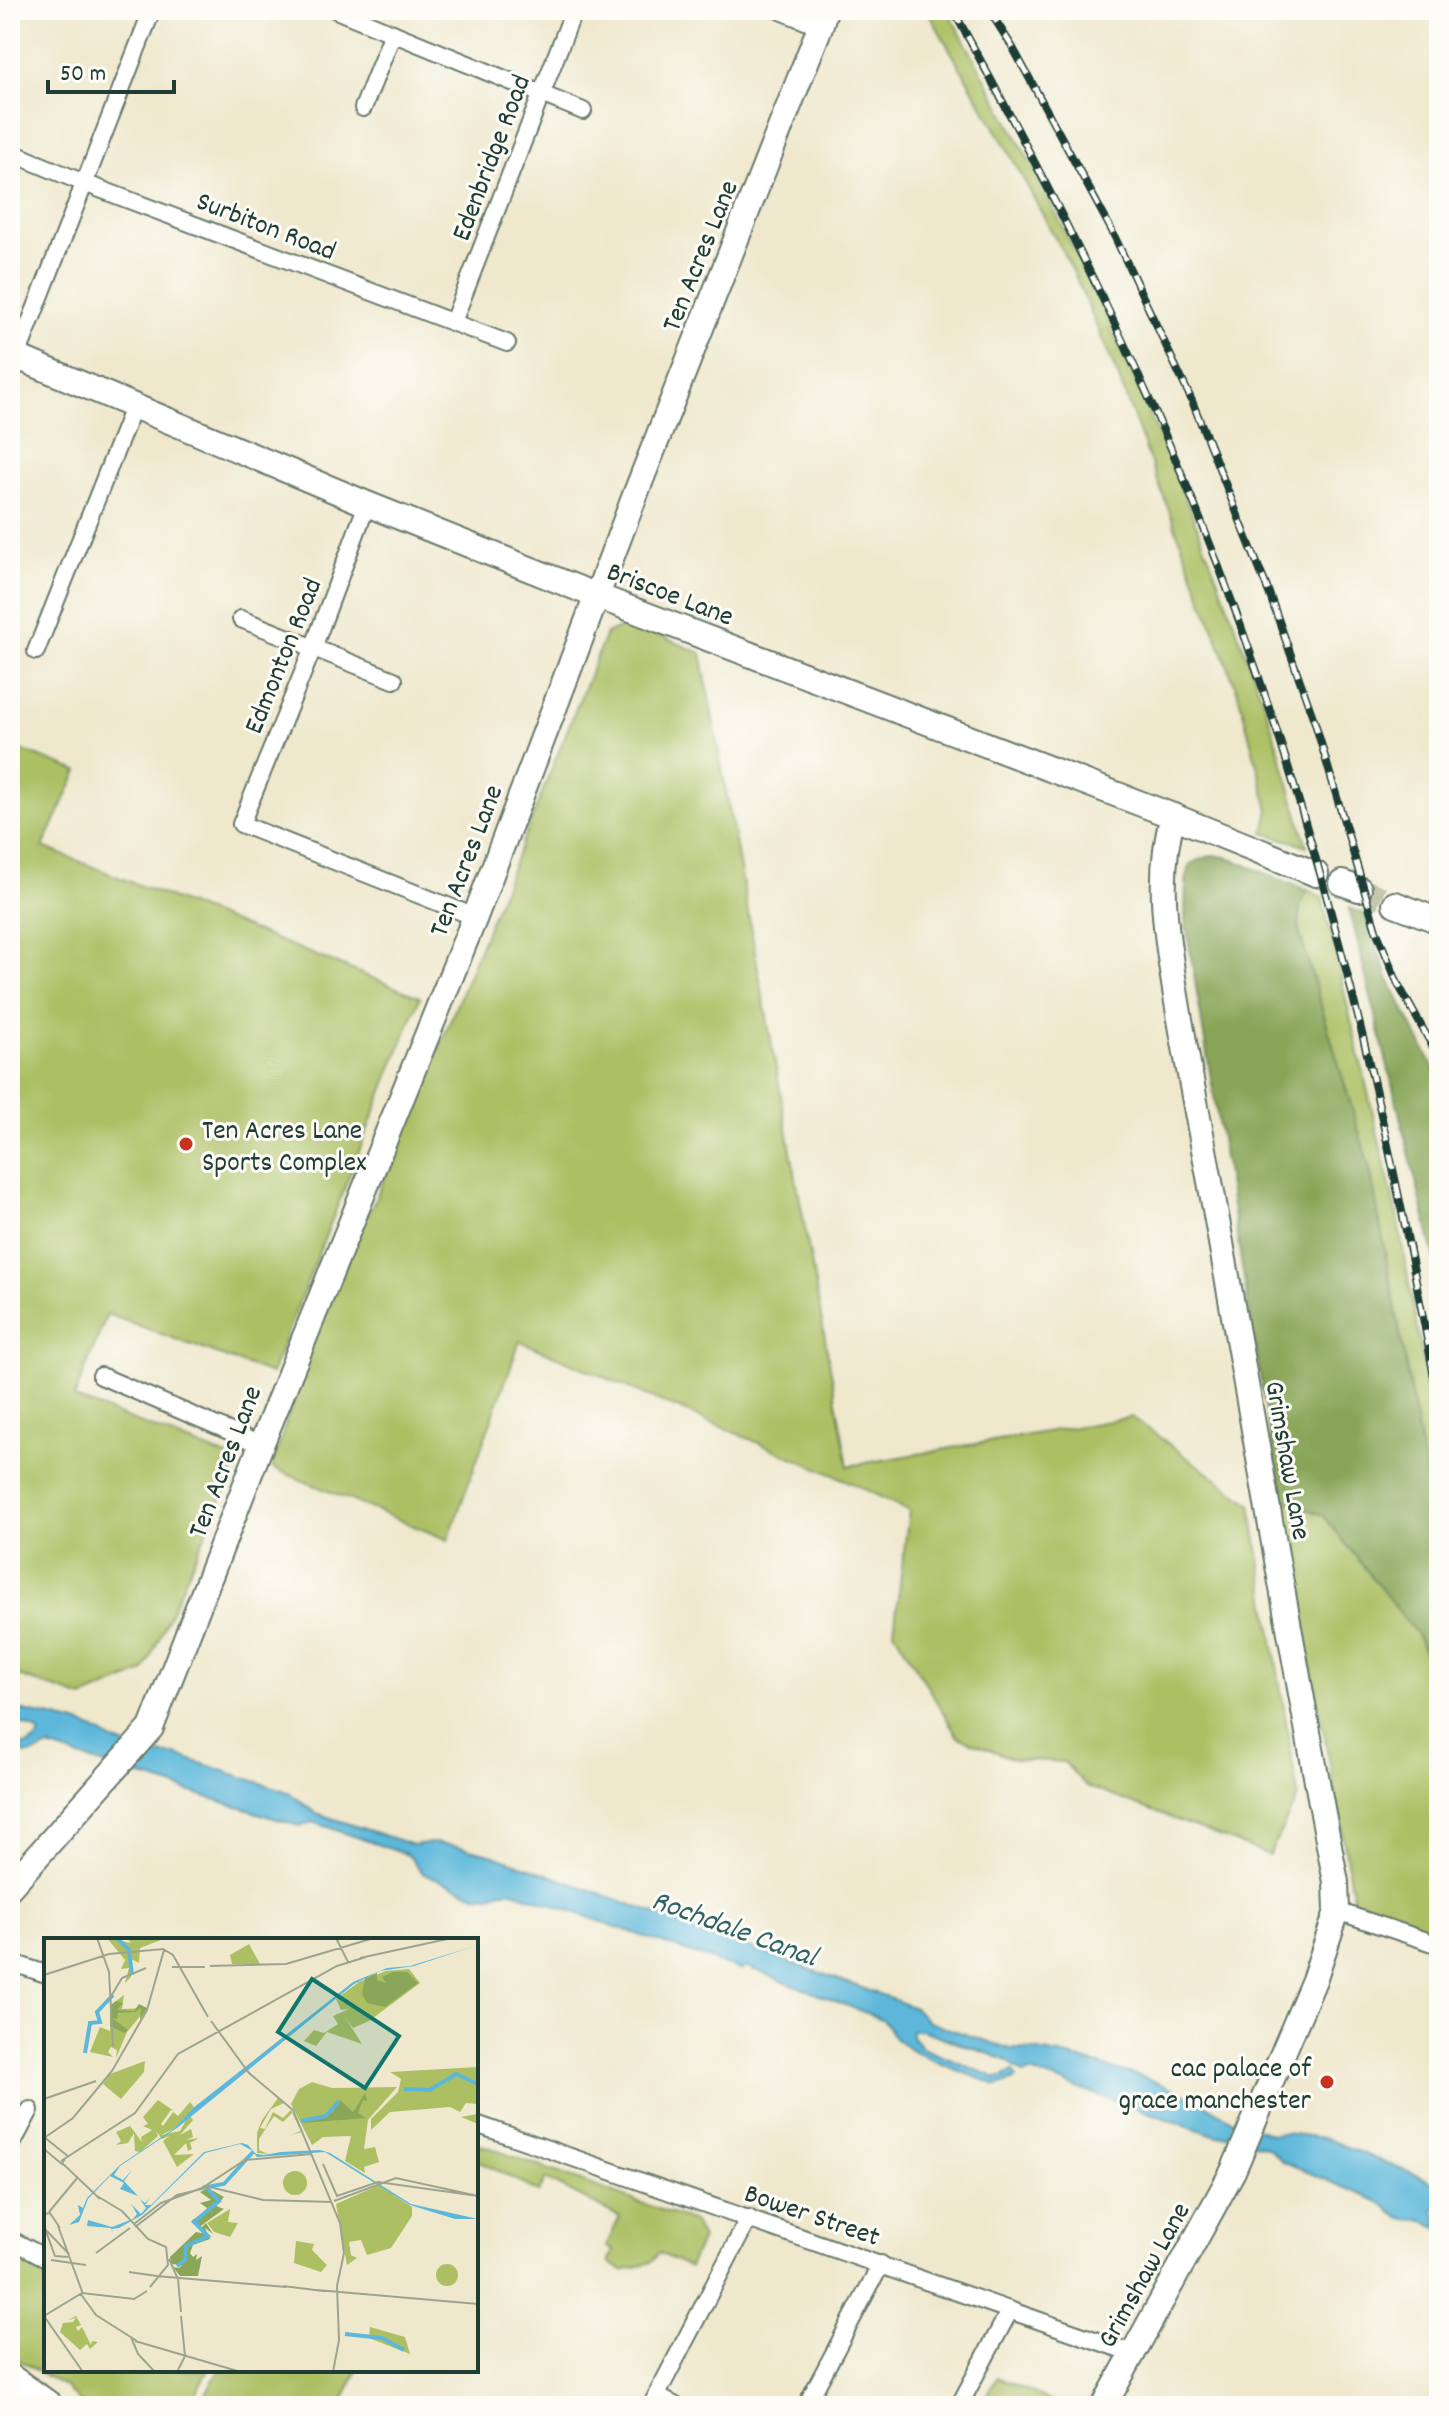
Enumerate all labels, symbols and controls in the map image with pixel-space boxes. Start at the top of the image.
scale bar [48,44,174,94]
text: 50 m [60,58,106,92]
street label: Edenbridge Road [444,70,544,248]
street label: Ten Acres Lane [654,175,751,339]
street label: Surbiton Road [190,184,341,274]
street label: Briscoe Lane [600,554,738,639]
street label: Edmonton Road [236,573,335,741]
street label: Ten Acres Lane [421,780,516,944]
place label: Ten Acres Lane Sports Complex [202,1113,366,1185]
marker: Ten Acres Lane Sports Complex [177,1135,195,1153]
street label: Grimshaw Lane [1251,1378,1319,1544]
street label: Ten Acres Lane [180,1381,275,1545]
water label: Rochdale Canal [645,1881,825,1982]
inset map [44,1938,478,2372]
place label: cac palace of grace manchester [1119,2051,1312,2123]
marker: cac palace of grace manchester [1318,2073,1336,2091]
street label: Bower Street [738,2176,885,2260]
street label: Grimshaw Lane [1090,2196,1203,2356]

